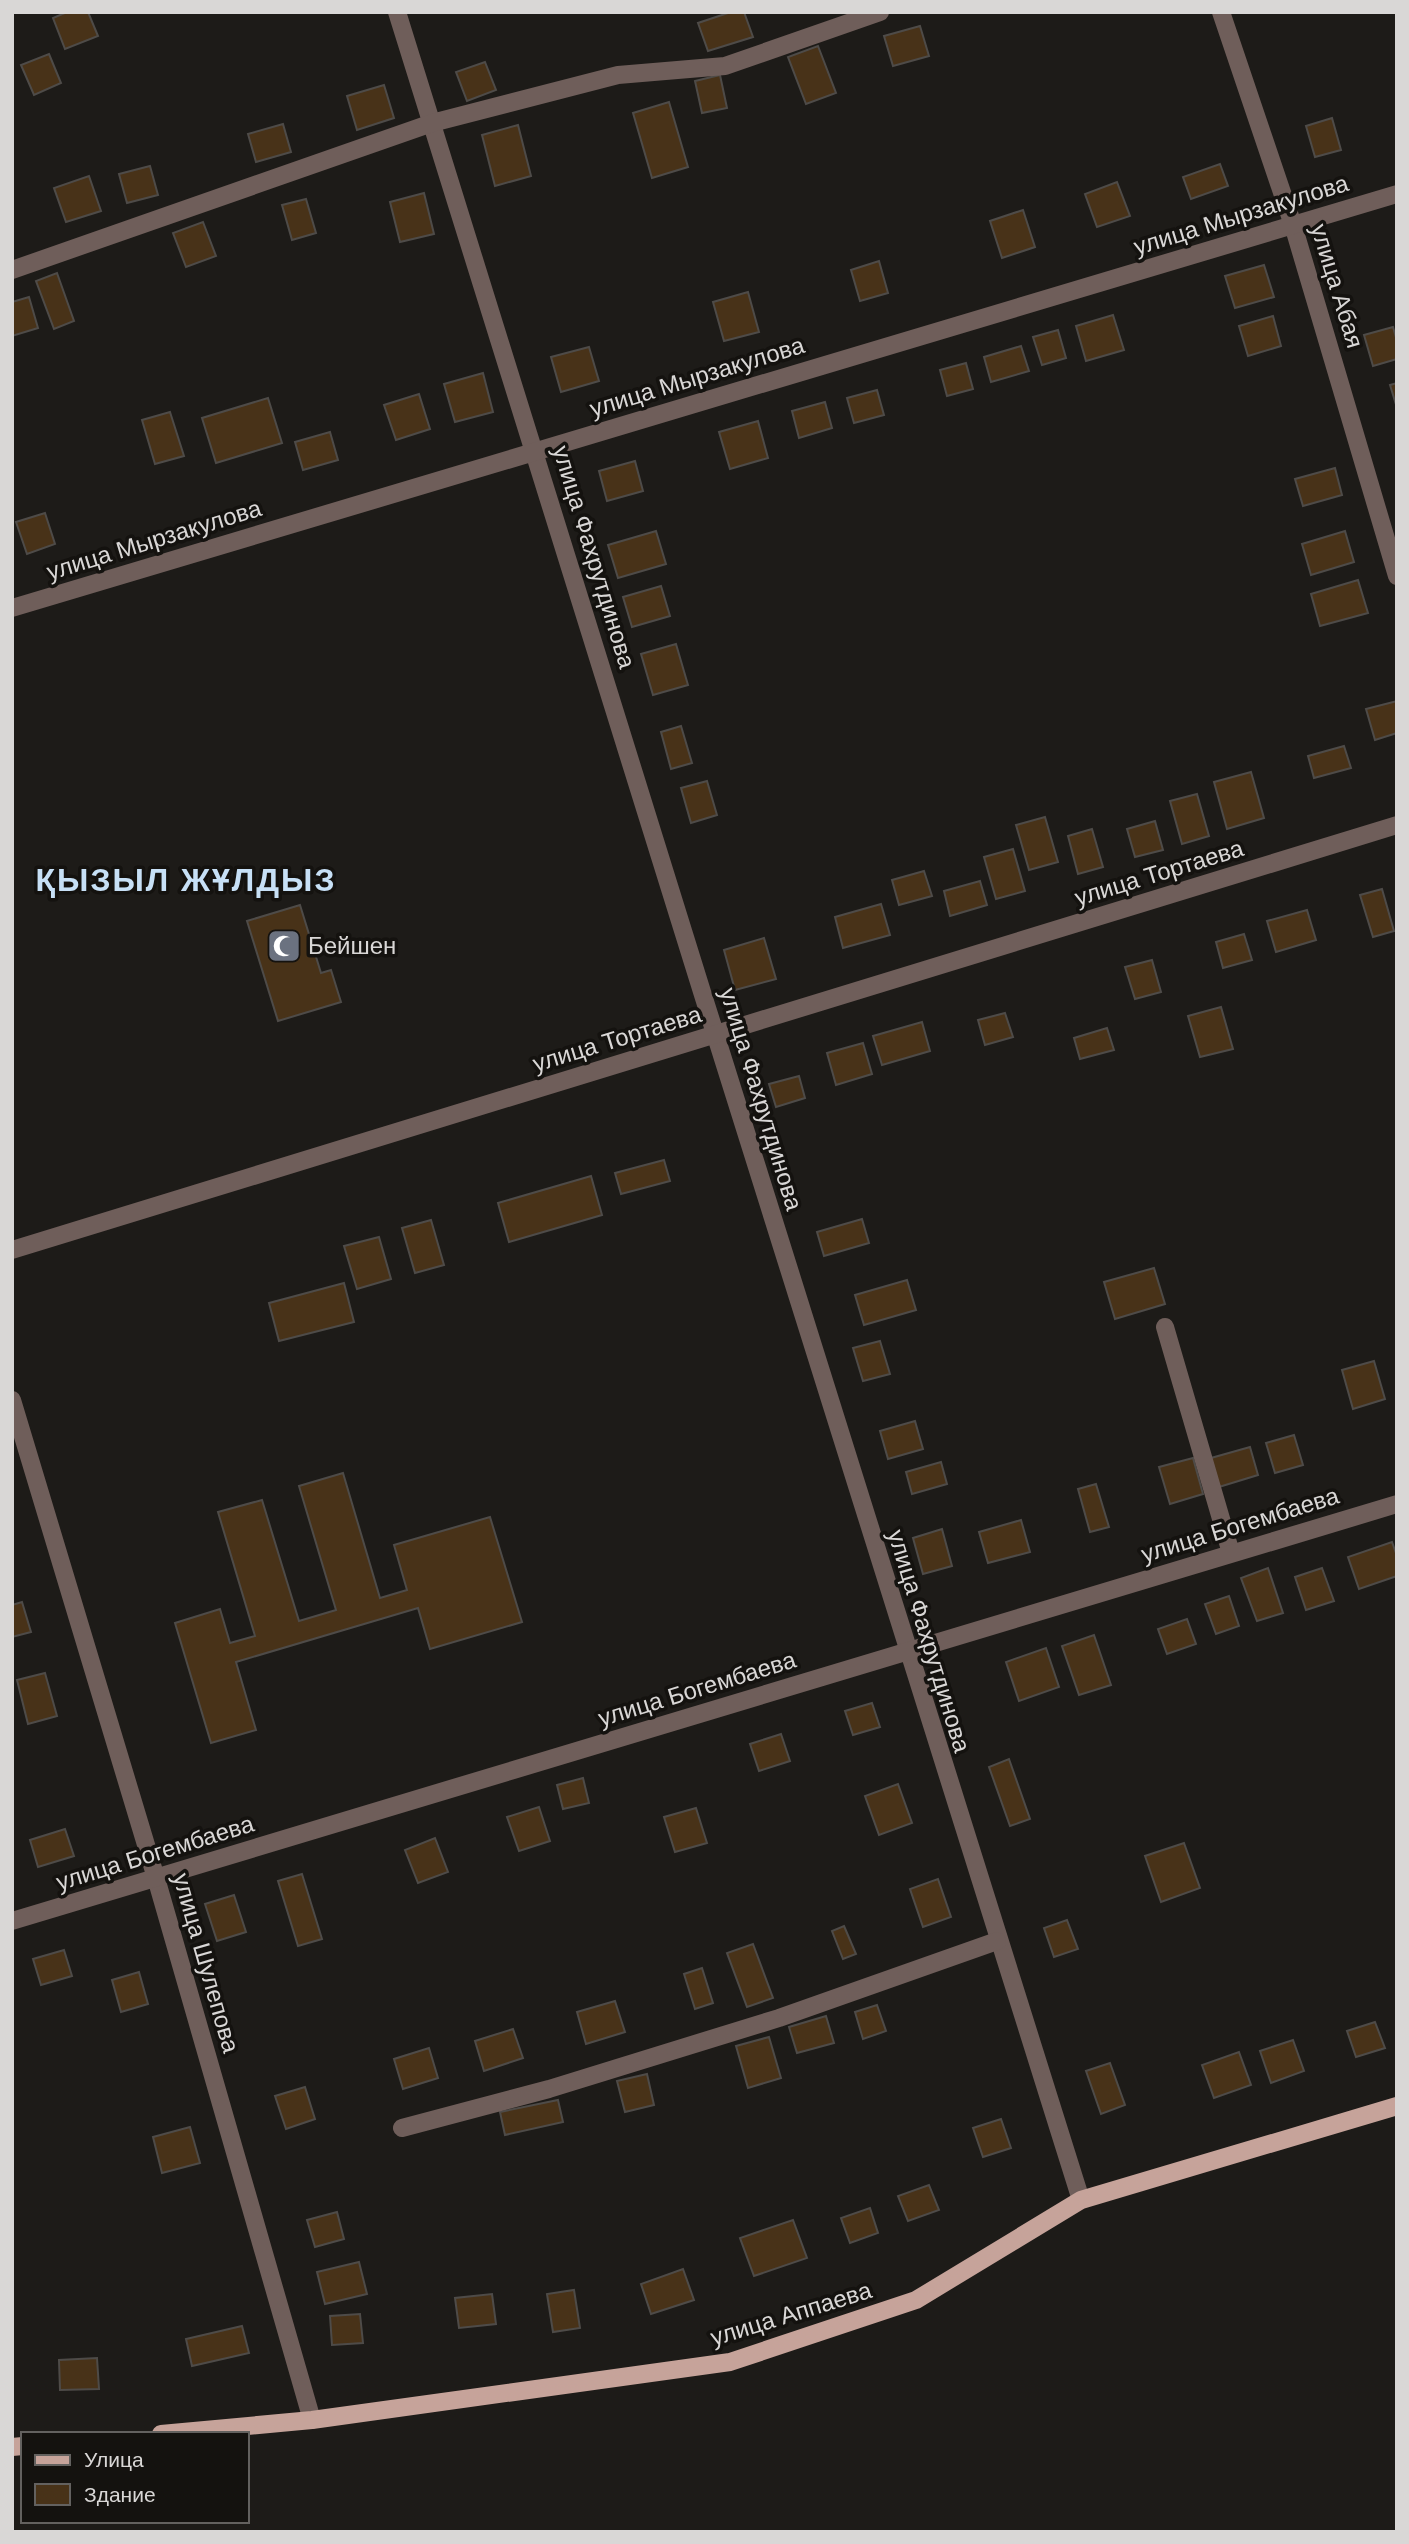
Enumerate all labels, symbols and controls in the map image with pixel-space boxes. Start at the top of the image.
street label: улица Мырзакулова [1130,169,1352,260]
street label: улица Абая [1306,221,1369,351]
street label: улица Мырзакулова [586,331,808,422]
street label: улица Фахрутдинова [548,442,641,672]
street label: улица Мырзакулова [43,494,265,585]
street label: улица Тортаева [1071,834,1247,911]
district label: ҚЫЗЫЛ ЖҰЛДЫЗ [36,862,336,898]
mosque icon: Бейшен [265,927,303,965]
place label: Бейшен [308,932,396,959]
street label: улица Фахрутдинова [715,984,808,1214]
street label: улица Тортаева [529,1000,705,1077]
street label: улица Богембаева [1138,1481,1343,1567]
street label: улица Фахрутдинова [883,1526,976,1756]
street label: улица Богембаева [595,1645,800,1731]
street label: улица Богембаева [53,1809,258,1895]
street label: улица Шулепова [168,1870,245,2056]
street label: улица Аппаева [707,2276,875,2351]
legend [21,2432,248,2523]
text: Улица [84,2448,144,2471]
text: Здание [84,2483,156,2506]

